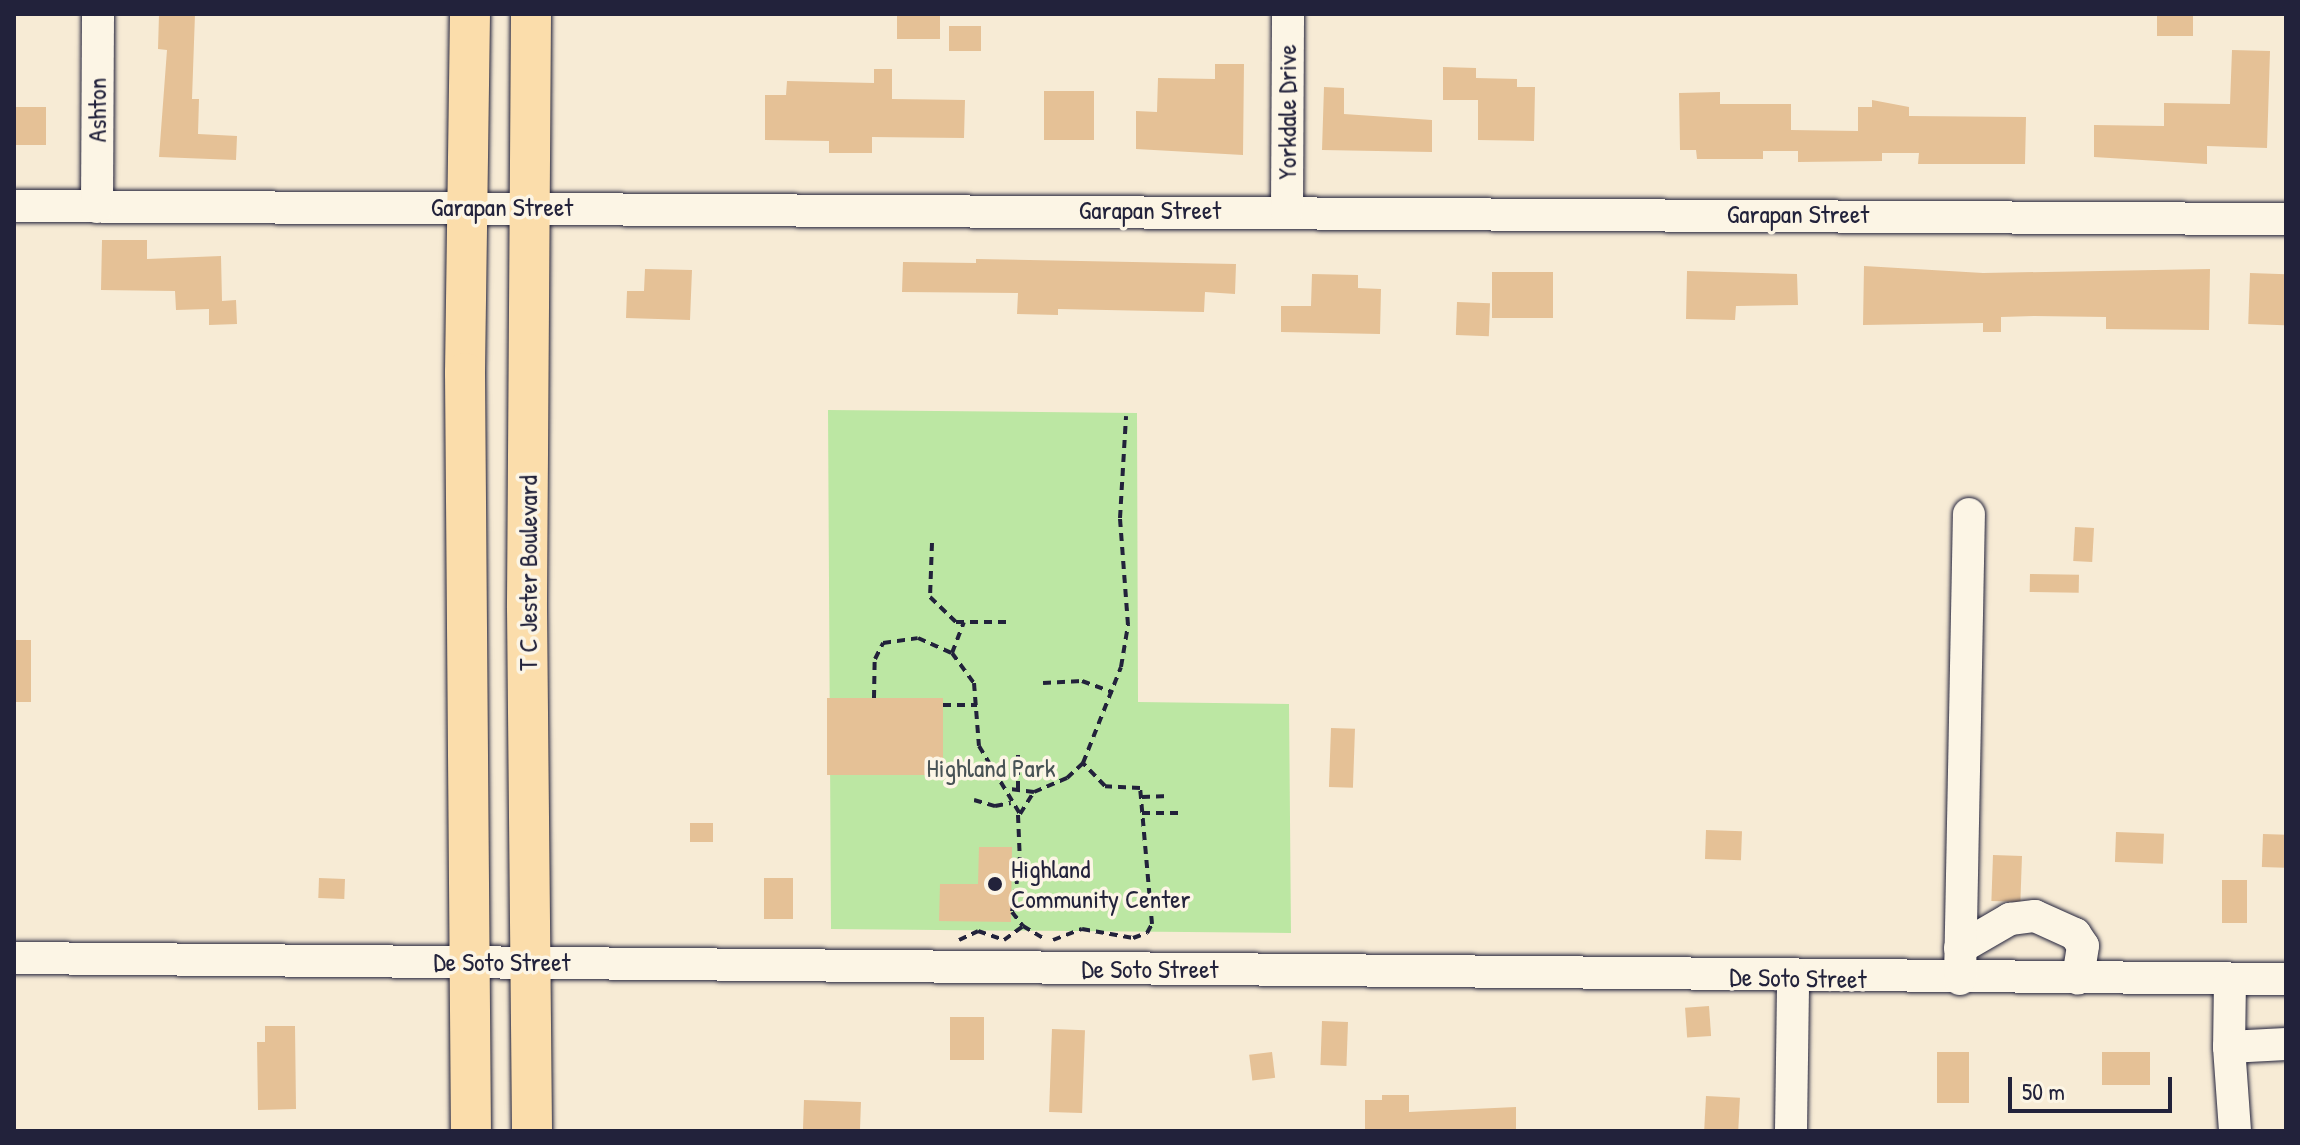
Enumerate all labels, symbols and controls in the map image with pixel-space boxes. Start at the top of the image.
street label: Yorkdale Drive [1271,44,1303,180]
street label: Ashton [81,78,113,142]
street label: Garapan Street [431,191,573,223]
street label: Garapan Street [1079,194,1221,226]
street label: Garapan Street [1727,198,1869,230]
street label: T C Jester Boulevard [512,475,544,671]
park label: Highland Park [927,752,1055,784]
place label: Highland Community Center [1011,853,1191,914]
marker: Highland Community Center [986,875,1004,893]
street label: De Soto Street [433,946,571,978]
street label: De Soto Street [1081,953,1219,985]
street label: De Soto Street [1729,961,1867,995]
scale bar [2012,1061,2176,1111]
text: 50 m [2022,1075,2065,1107]

